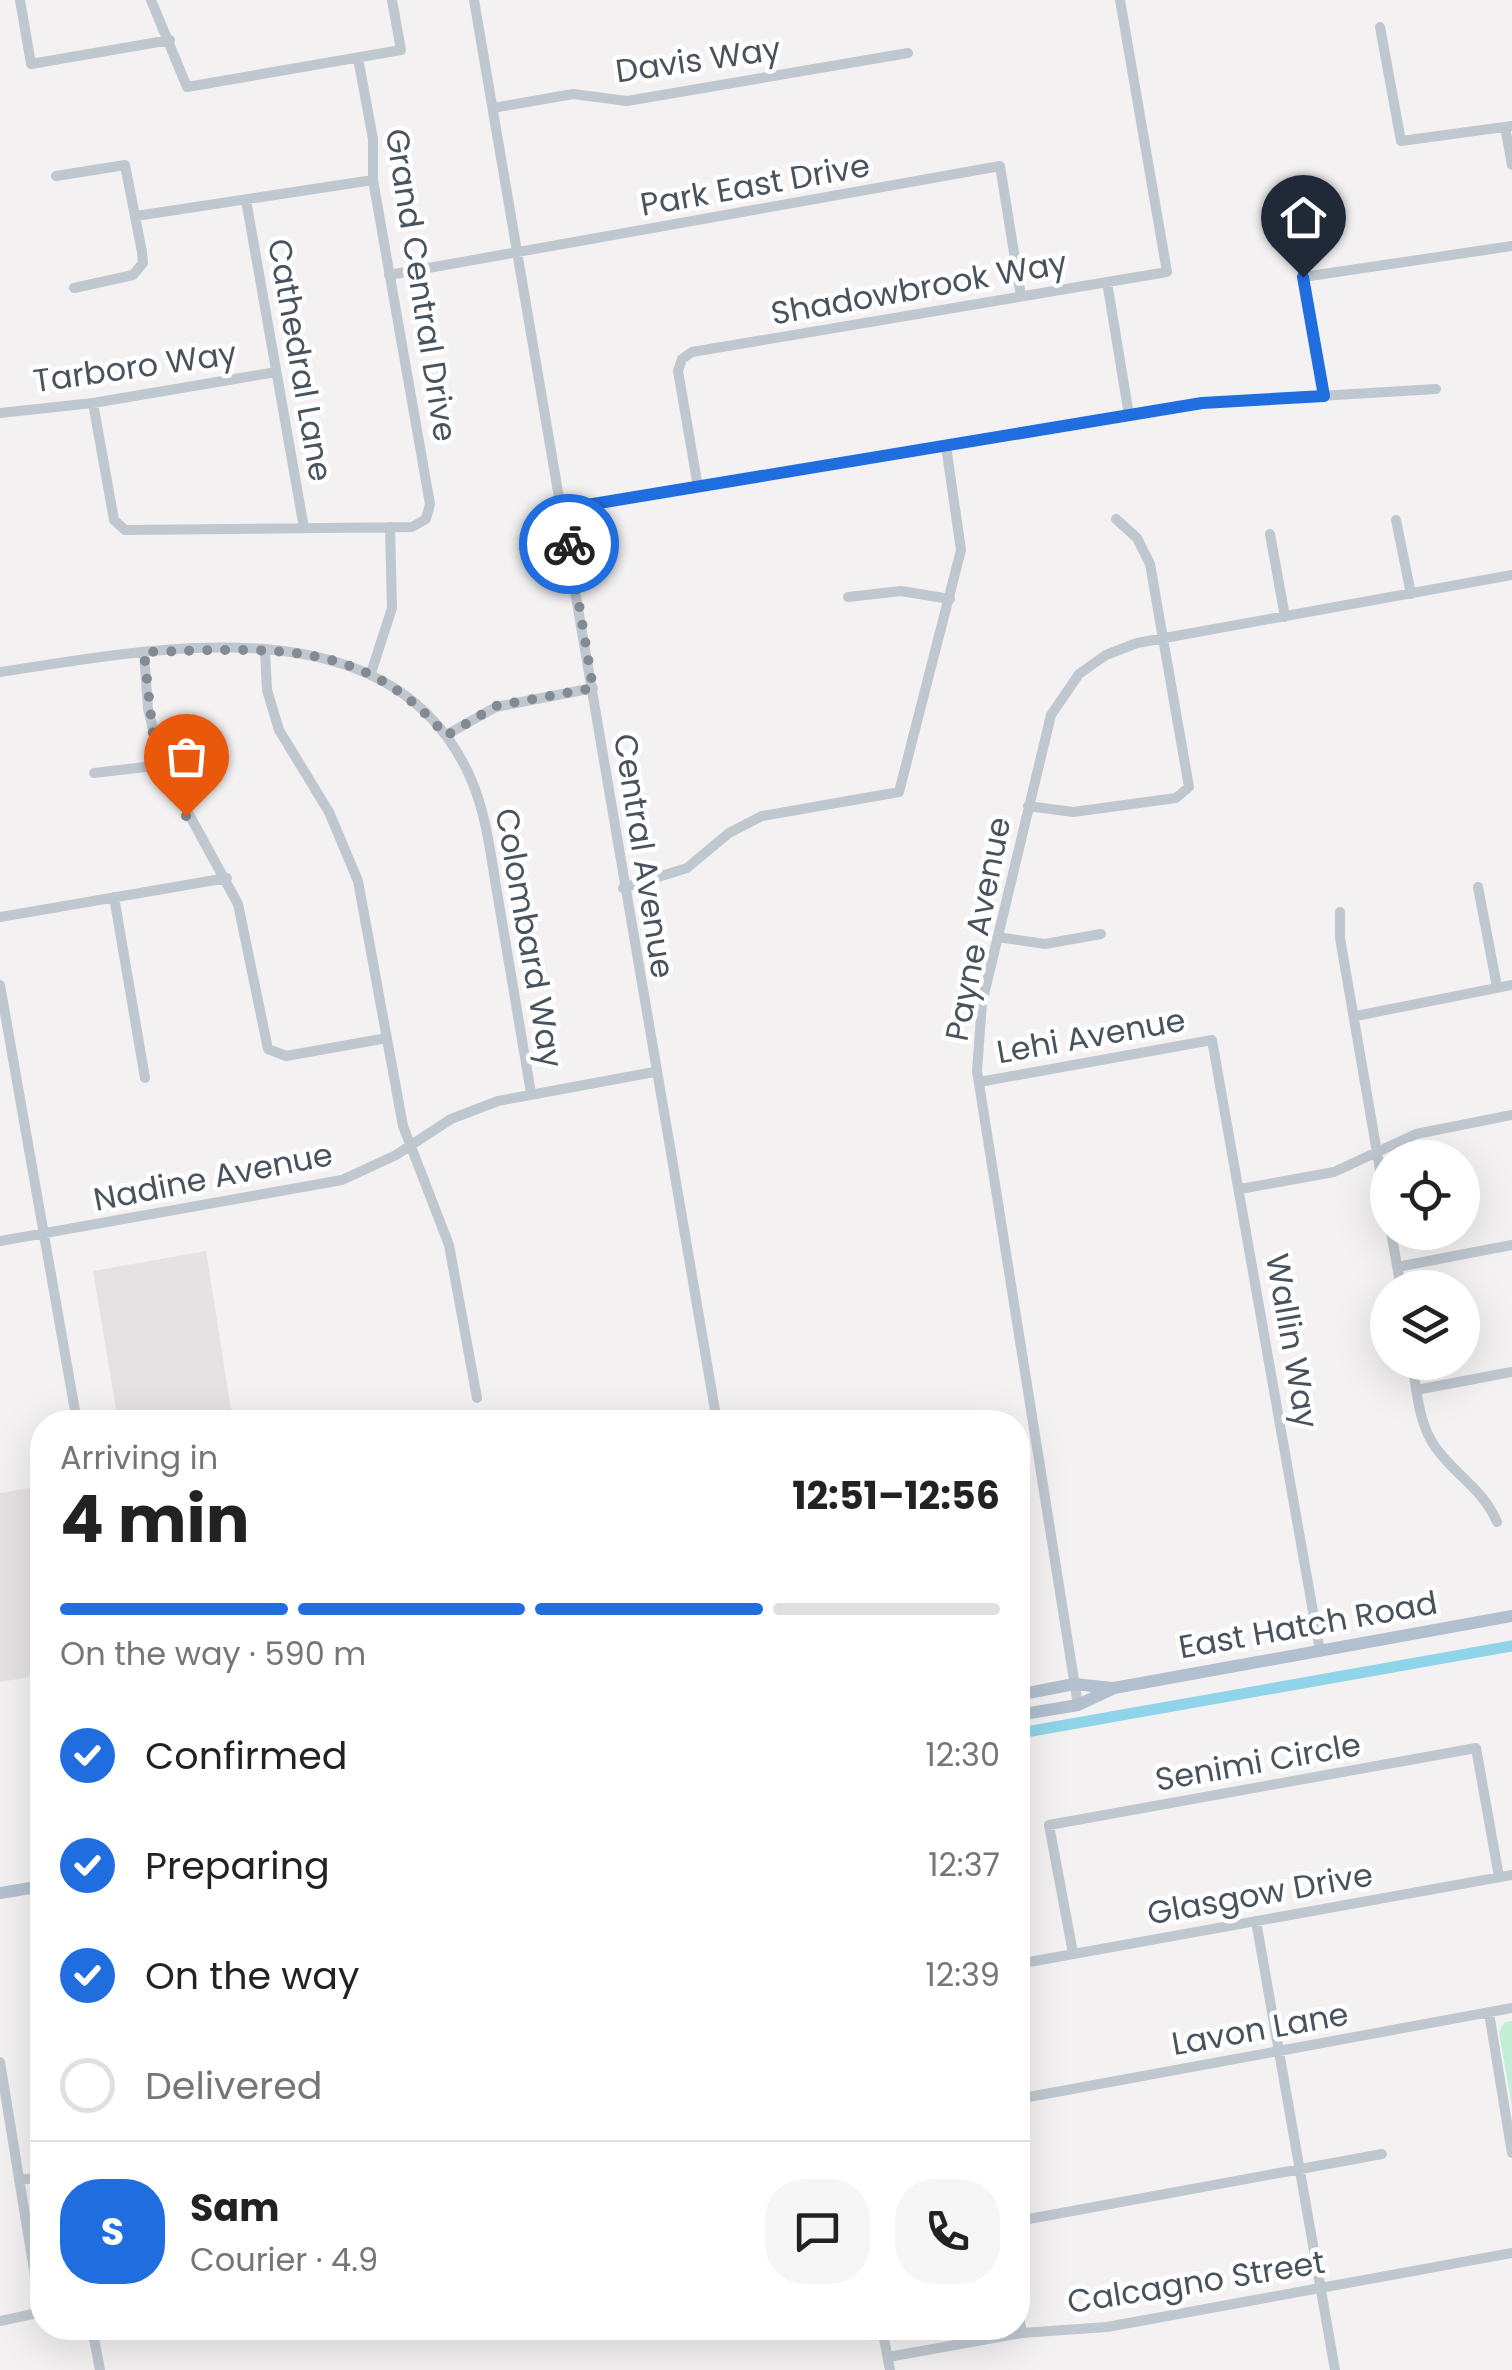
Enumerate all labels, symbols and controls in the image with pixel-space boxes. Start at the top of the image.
street label: Davis Way [612,26,783,93]
street label: Grand Central Drive [375,125,468,445]
street label: Park East Drive [637,142,873,227]
pin [1261,175,1346,278]
icon: home [1276,190,1331,245]
street label: Cathedral Lane [257,235,344,485]
street label: Shadowbrook Way [767,239,1070,336]
street label: Tarboro Way [30,330,239,403]
courier [519,494,619,594]
icon: bike [542,517,597,572]
pin [144,714,229,817]
icon: bag [159,729,214,784]
street label: Central Avenue [603,731,686,981]
street label: Colombard Way [485,805,574,1071]
street label: Payne Avenue [934,813,1021,1045]
street label: Lehi Avenue [993,997,1189,1074]
street label: Nadine Avenue [90,1131,336,1222]
map controls [1370,1140,1480,1380]
button: locate [1370,1140,1480,1250]
street label: Wallin Way [1255,1250,1330,1432]
button: layers [1370,1270,1480,1380]
text: Arriving in [60,1435,218,1480]
text: 12:51–12:56 [792,1469,1000,1522]
text: 4 min [60,1474,250,1565]
street label: East Hatch Road [1175,1580,1441,1669]
text: On the way · 590 m [60,1631,366,1676]
street label: Senimi Circle [1152,1721,1364,1802]
icon: check [60,1728,115,1783]
text: Confirmed [145,1729,347,1782]
text: 12:30 [926,1732,1000,1777]
icon: check [60,1838,115,1893]
text: Preparing [145,1839,330,1892]
text: 12:37 [928,1842,1000,1887]
street label: Glasgow Drive [1144,1852,1376,1935]
icon: check [60,1948,115,2003]
text: On the way [145,1949,359,2002]
text: 12:39 [926,1952,1000,1997]
street label: Lavon Lane [1168,1991,1352,2066]
text: Delivered [145,2059,322,2112]
button: chat [765,2179,870,2284]
button: phone [895,2179,1000,2284]
text: Sam [190,2181,279,2234]
text: S [101,2205,124,2258]
text: Courier · 4.9 [190,2237,378,2282]
street label: Calcagno Street [1064,2239,1328,2324]

